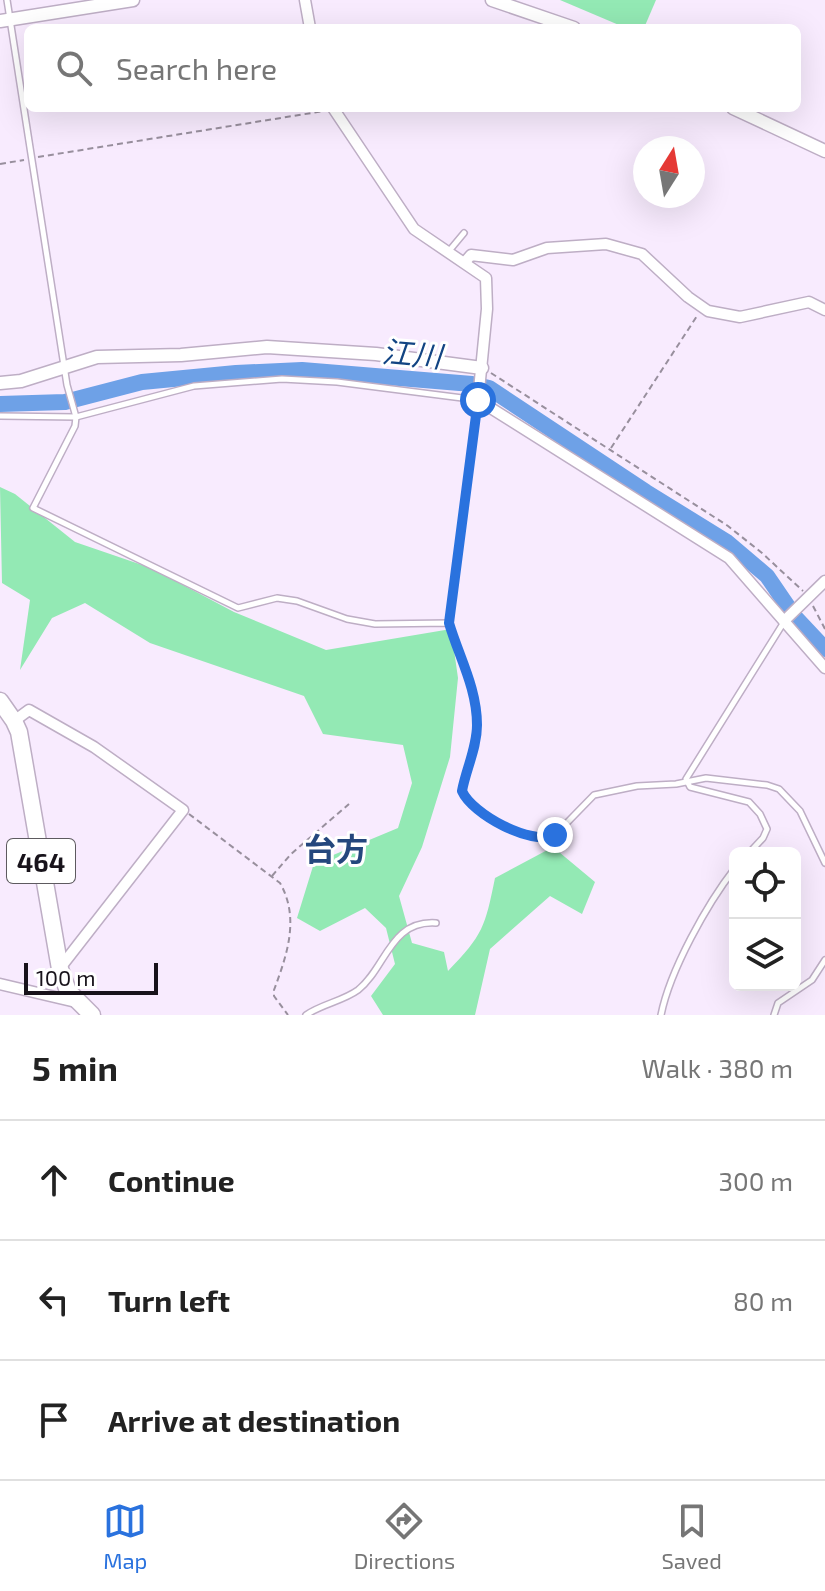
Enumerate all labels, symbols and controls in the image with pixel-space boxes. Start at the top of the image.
search box [24,24,801,112]
icon: search [52,46,96,90]
text: Search here [116,50,277,86]
north arrow [633,136,705,208]
water label: 江川 [381,332,446,374]
route start [460,382,496,418]
route end [537,817,573,853]
district label: 台方 [304,829,368,867]
road number: 464 [7,839,75,883]
map controls [729,847,801,991]
button: locate [729,847,801,919]
button: layers [729,919,801,991]
scale bar [24,959,158,995]
text: 100 m [36,964,95,990]
text: 5 min [32,1047,118,1088]
text: Walk · 380 m [641,1052,793,1083]
icon: ahead [32,1158,76,1202]
text: Continue [108,1162,235,1198]
text: 300 m [719,1165,793,1196]
icon: left [32,1278,76,1322]
text: Turn left [108,1282,230,1318]
text: 80 m [733,1285,793,1316]
icon: arrive [32,1398,76,1442]
text: Arrive at destination [108,1402,400,1438]
tab: Map [103,1499,147,1573]
tab: Directions [354,1499,455,1573]
tab: Saved [661,1499,722,1573]

